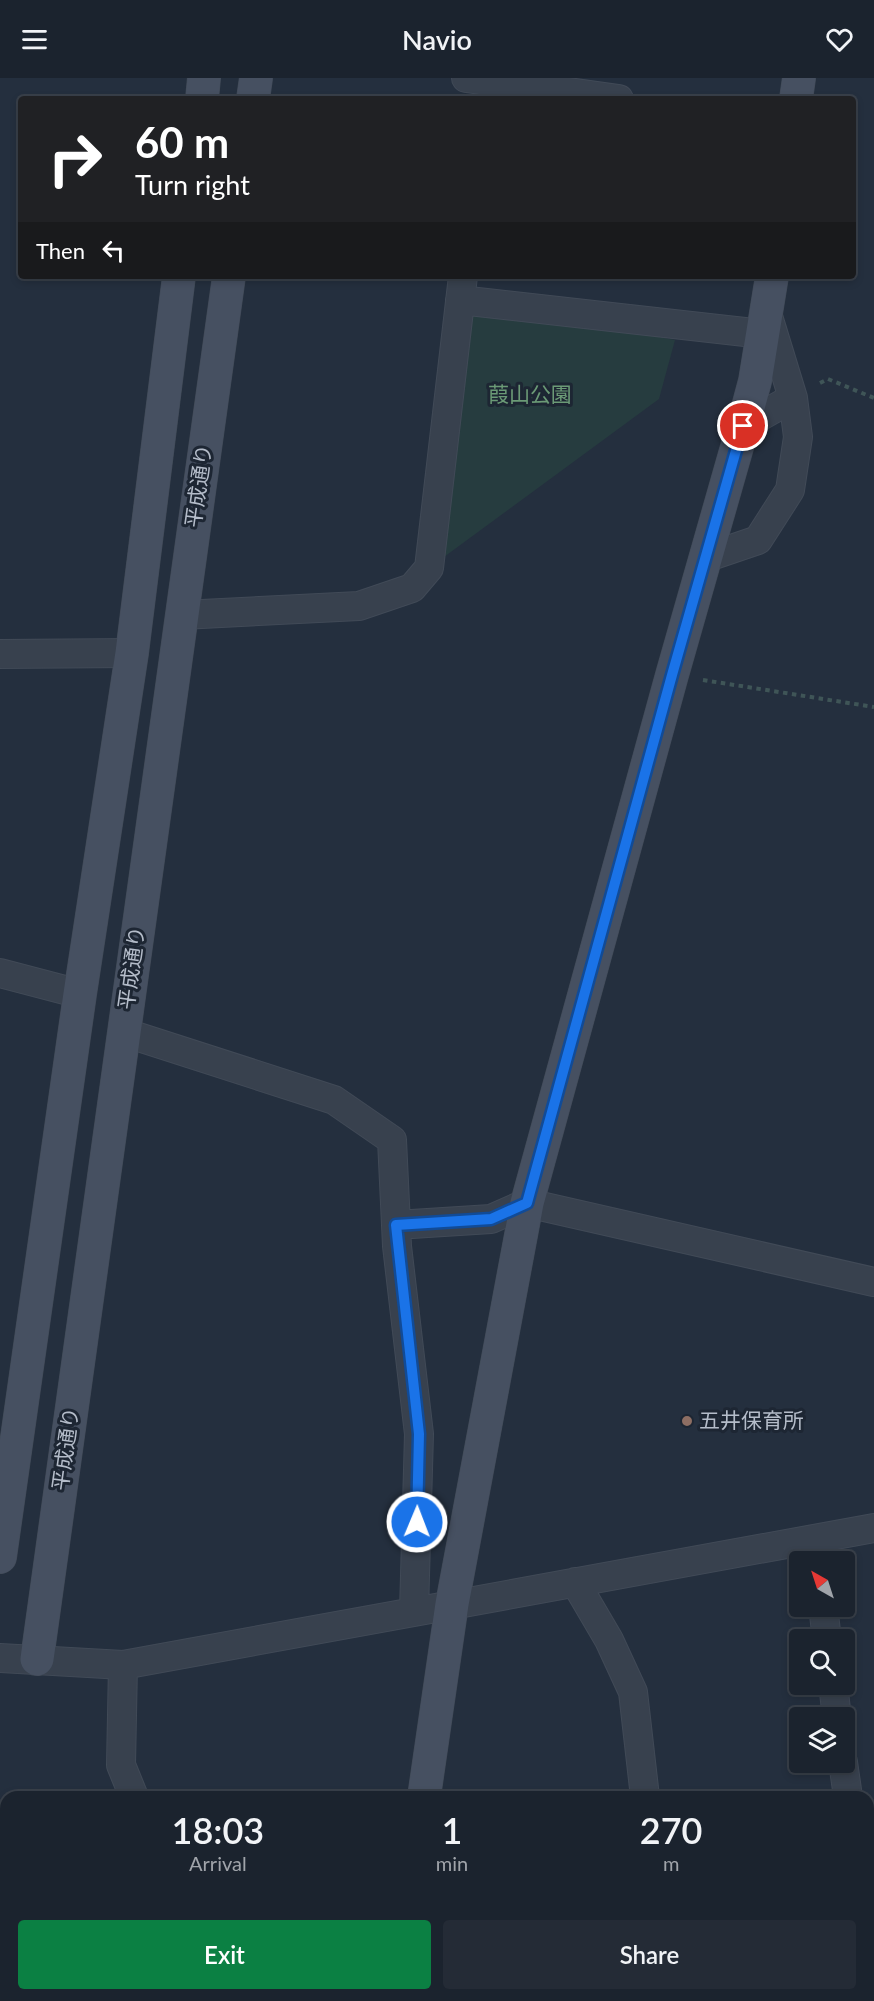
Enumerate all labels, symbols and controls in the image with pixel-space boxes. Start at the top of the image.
icon: menu [18,23,51,56]
text: Navio [402,23,472,56]
icon: heart [823,23,856,56]
text: 60 m [135,117,229,167]
icon: right [36,120,114,198]
text: Turn right [135,168,250,201]
icon: left [97,234,130,267]
text: Then [36,237,85,264]
park label: 葭山公園 [488,381,572,406]
pin [717,400,768,451]
icon: arrive [726,409,759,442]
street label: 平成通り [179,442,216,529]
street label: 平成通り [112,924,149,1011]
street label: 平成通り [46,1405,83,1492]
place label: 五井保育所 [699,1407,804,1432]
marker: 五井保育所 [680,1414,694,1428]
position arrow [385,1490,449,1554]
north arrow [789,1551,855,1617]
map controls [789,1551,855,1773]
button: search [789,1629,855,1695]
button: layers [789,1707,855,1773]
text: 18:03 [172,1808,264,1852]
text: 1 [442,1808,462,1852]
text: 270 [640,1808,702,1852]
text: Arrival [189,1851,247,1875]
text: min [436,1851,468,1875]
text: m [663,1851,679,1875]
button: Exit [18,1920,431,1989]
button: Share [443,1920,856,1989]

